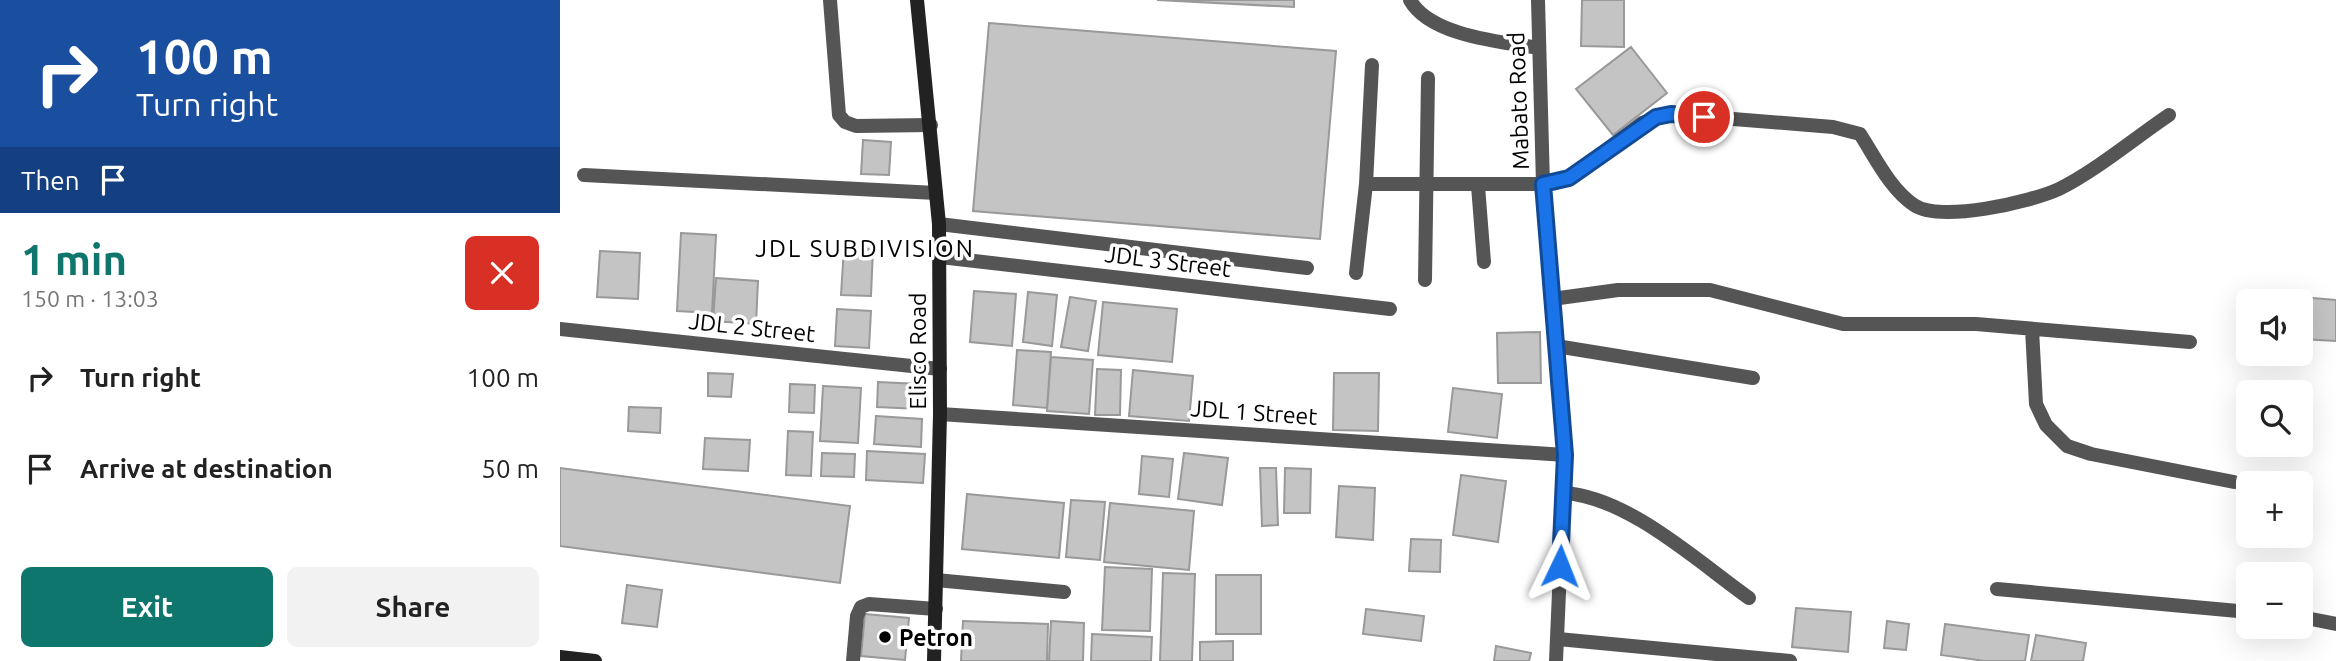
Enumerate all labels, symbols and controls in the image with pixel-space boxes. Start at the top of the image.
icon: right [21,28,112,119]
text: 100 m [136,28,273,83]
street label: Mabato Road [1503,32,1533,170]
text: Turn right [136,86,278,122]
pin [1674,87,1734,147]
icon: arrive [1685,98,1723,136]
icon: arrive [94,161,132,199]
text: Then [21,166,80,195]
district label: JDL SUBDIVISION [755,235,975,262]
text: 1 min [21,236,127,283]
button: close [465,236,539,310]
street label: JDL 3 Street [1103,241,1233,281]
text: 150 m · 13:03 [21,286,159,311]
map controls [2236,289,2313,639]
button: sound [2236,289,2313,366]
street label: Elisco Road [905,293,930,409]
street label: JDL 2 Street [688,308,816,346]
icon: right [21,359,59,397]
text: Turn right [80,363,201,392]
text: 100 m [467,363,539,392]
button: search [2236,380,2313,457]
street label: JDL 1 Street [1190,395,1318,429]
icon: arrive [21,450,59,488]
text: Arrive at destination [80,454,333,483]
text: 50 m [481,454,539,483]
button: + [2236,471,2313,548]
position arrow [1523,529,1597,603]
button: − [2236,562,2313,639]
button: Exit [21,567,273,647]
button: Share [287,567,539,647]
place label: Petron [899,625,973,650]
marker: Petron [877,629,893,645]

